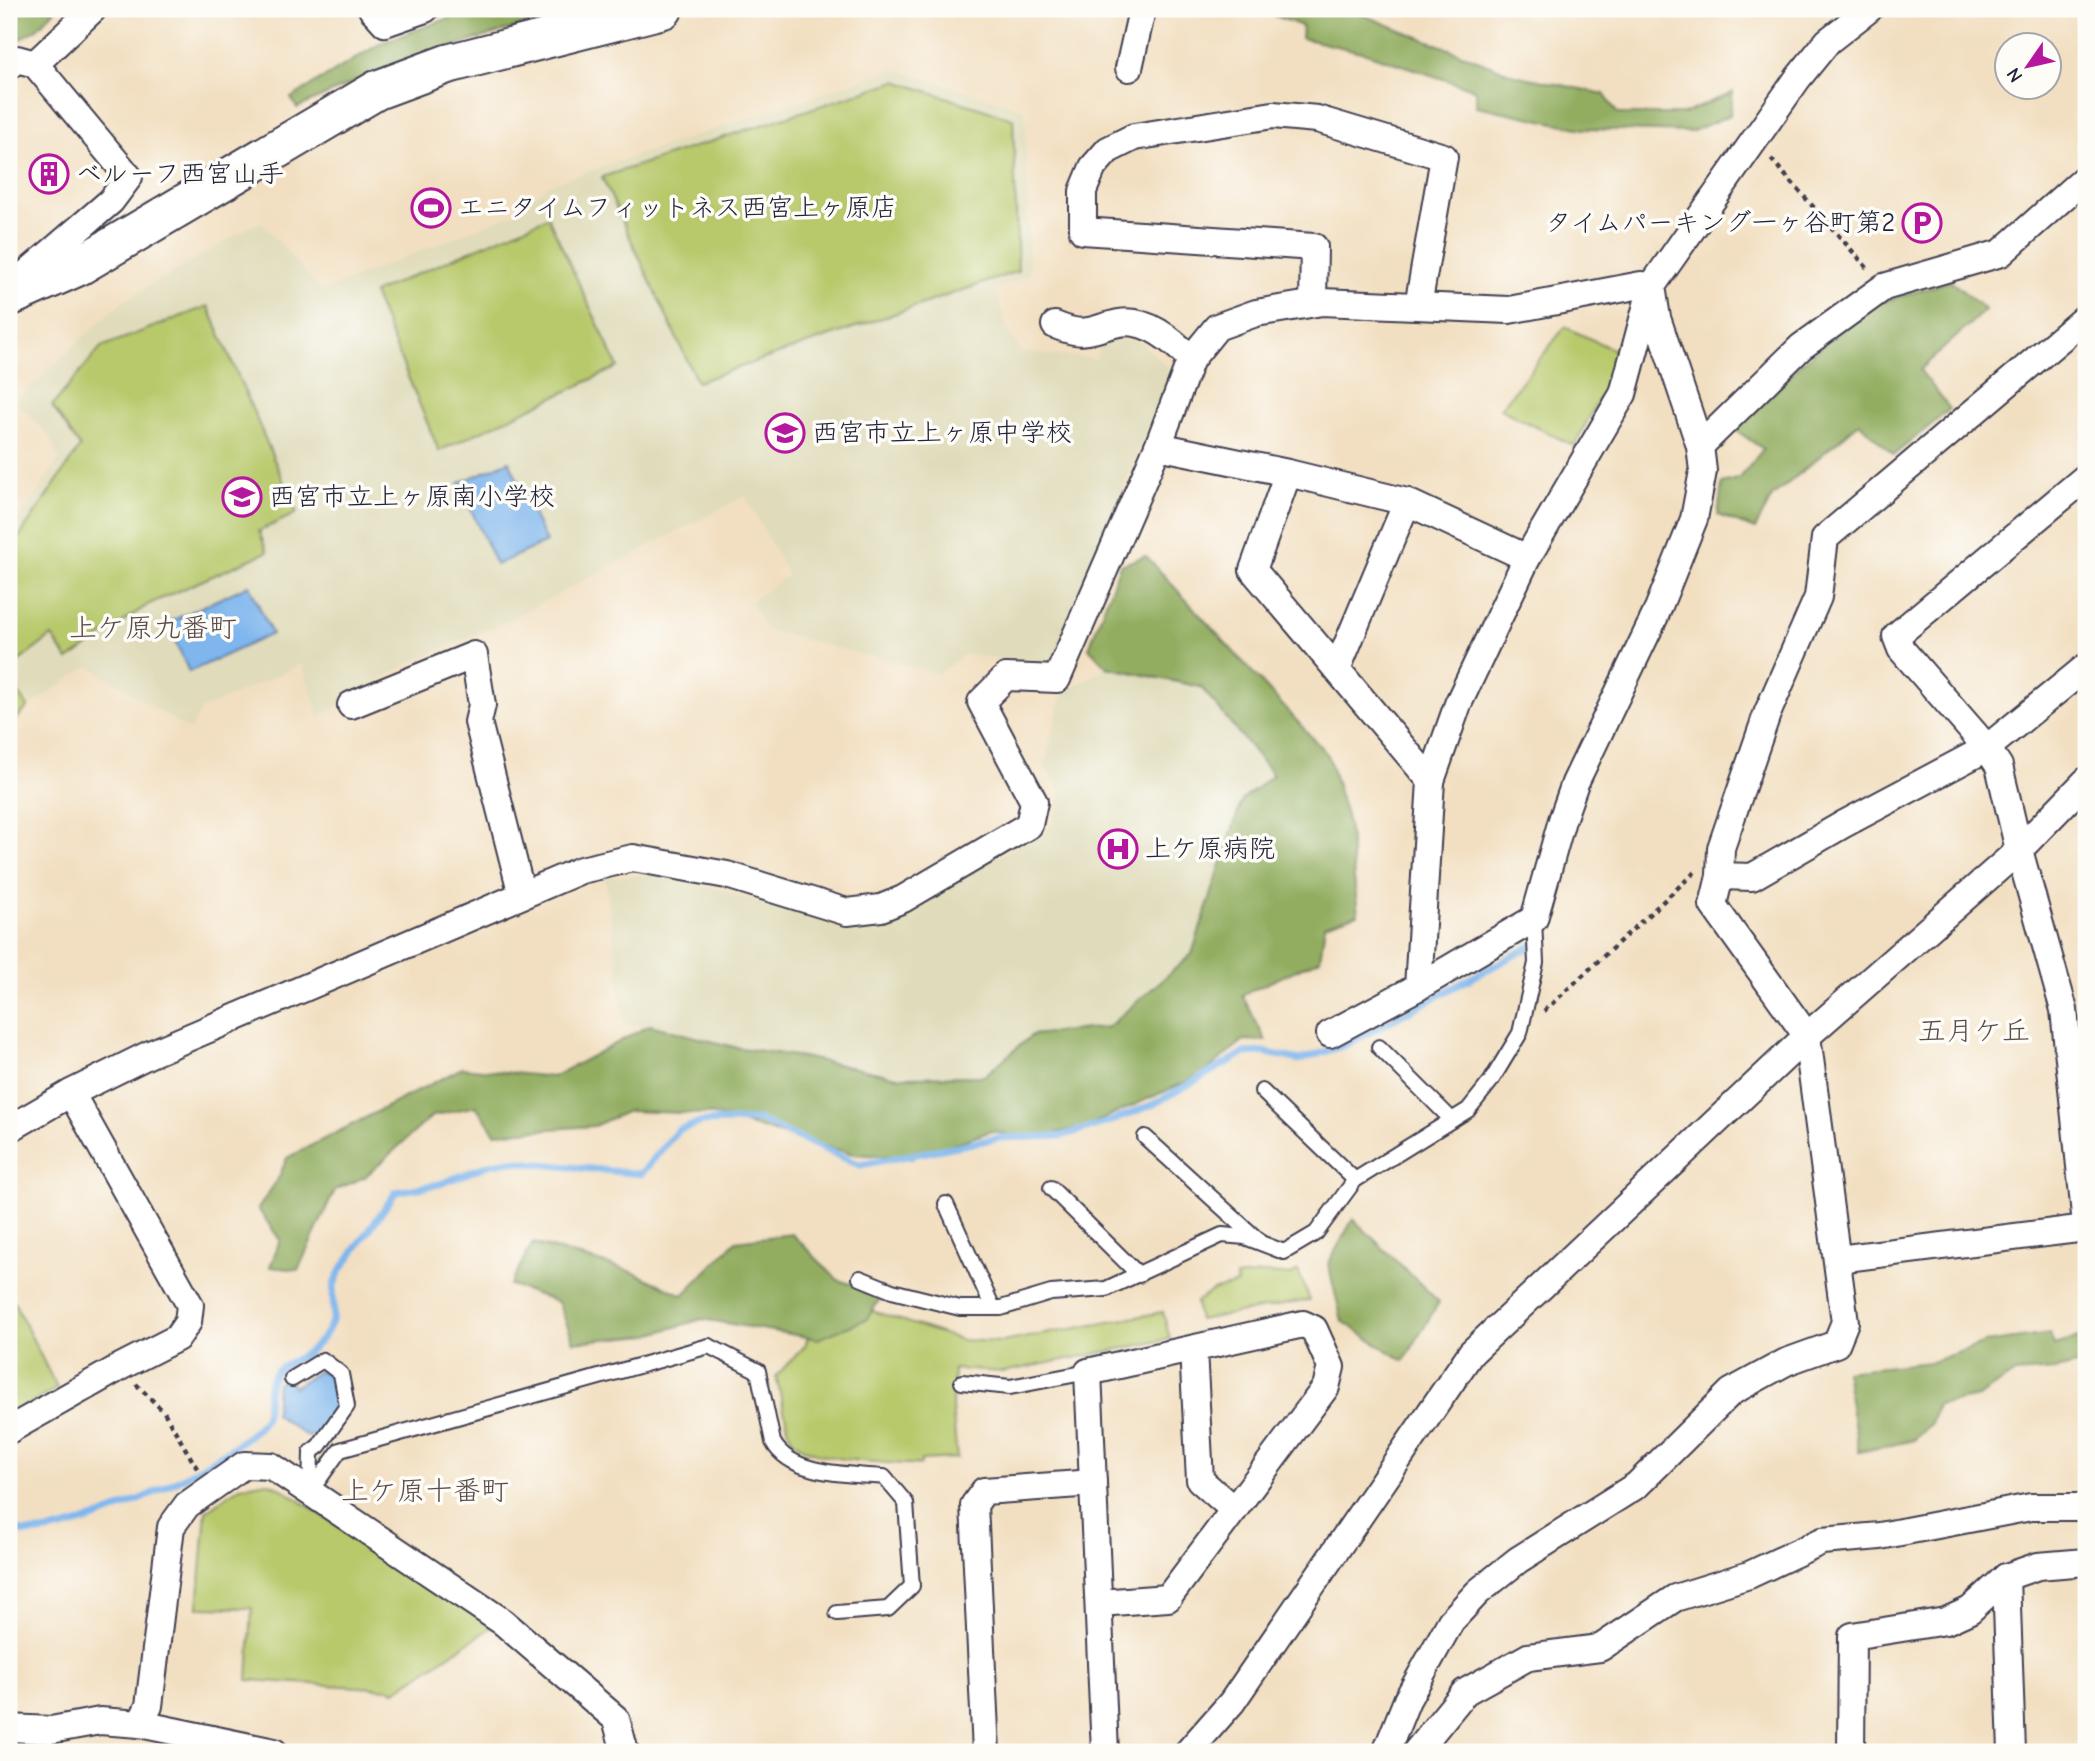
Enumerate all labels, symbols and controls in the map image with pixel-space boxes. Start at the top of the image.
north arrow [1994,32,2064,102]
text: N [2002,64,2027,86]
building icon: ベルーフ西宮山手 [28,153,70,195]
place label: ベルーフ西宮山手 [76,159,284,189]
sports icon: エニタイムフィットネス西宮上ヶ原店 [410,187,452,229]
place label: エニタイムフィットネス西宮上ヶ原店 [458,193,897,223]
parking icon: タイムパーキング一ヶ谷町第2 [1901,202,1943,244]
place label: タイムパーキング一ヶ谷町第2 [1545,208,1895,238]
school or university icon: 西宮市立上ヶ原中学校 [764,412,806,454]
place label: 西宮市立上ヶ原中学校 [812,418,1072,448]
school or university icon: 西宮市立上ヶ原南小学校 [221,476,263,518]
place label: 西宮市立上ヶ原南小学校 [269,482,555,512]
district label: 上ケ原九番町 [69,612,237,644]
hospital icon: 上ケ原病院 [1097,828,1139,870]
place label: 上ケ原病院 [1145,834,1275,864]
district label: 五月ケ丘 [1918,1015,2030,1047]
district label: 上ケ原十番町 [341,1475,509,1507]

